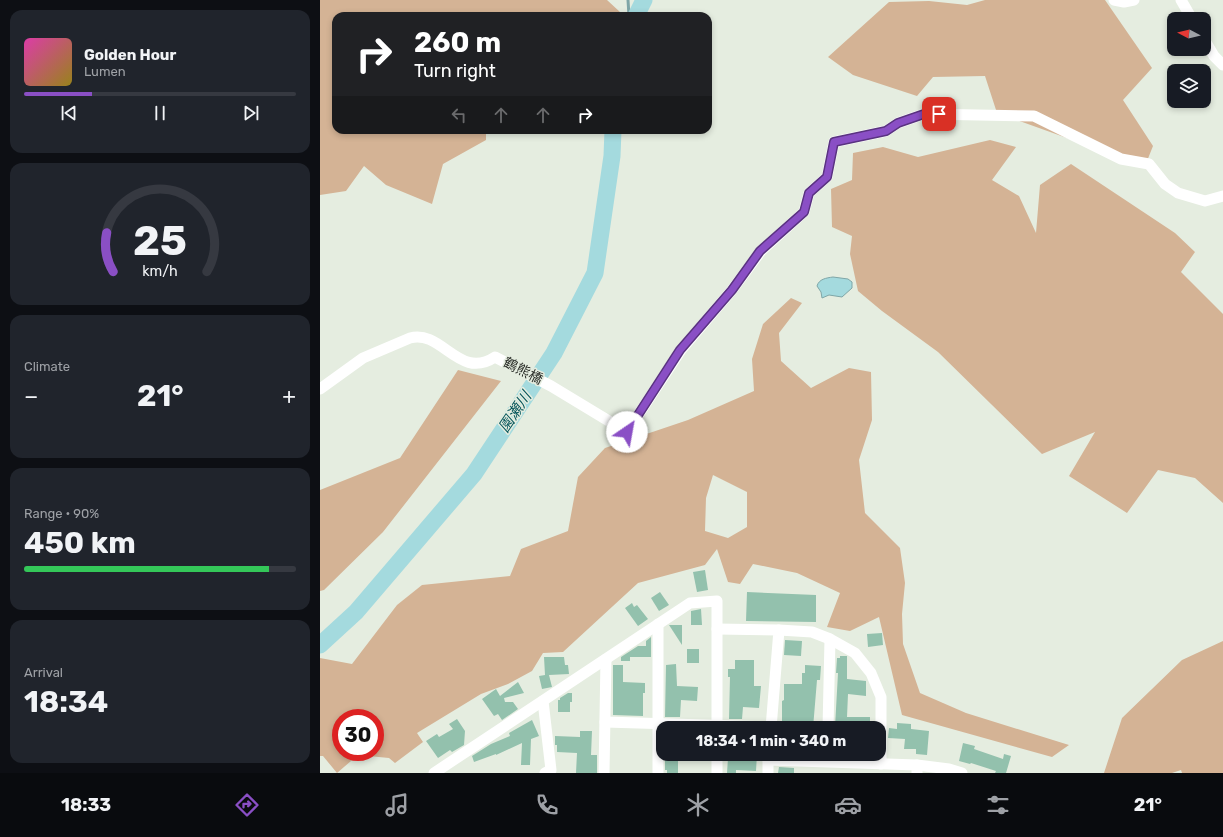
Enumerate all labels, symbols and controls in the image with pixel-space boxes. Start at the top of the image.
north arrow [1167,12,1211,56]
map controls [1167,12,1211,108]
text: 260 m [414,26,501,59]
icon: right [348,28,400,80]
text: Golden Hour [84,46,176,64]
text: Turn right [414,60,496,82]
text: Lumen [84,64,126,79]
button: layers [1167,64,1211,108]
pin [922,97,956,131]
icon: previous [58,102,80,124]
icon: pause [149,102,171,124]
icon: next [240,102,262,124]
icon: arrive [928,103,950,125]
icon: left [448,104,470,126]
icon: ahead [490,104,512,126]
icon: ahead [532,104,554,126]
icon: right [574,104,596,126]
text: 25 [133,216,187,265]
text: km/h [142,262,178,279]
street label: 鶴熊橋 [500,354,546,388]
text: Climate [24,359,70,374]
text: 21° [137,378,184,414]
text: − [24,383,38,410]
text: + [282,383,296,410]
water label: 園瀬川 [495,387,536,436]
position arrow [606,411,648,453]
text: Range · 90% [24,506,99,521]
text: 450 km [24,525,136,561]
text: Arrival [24,665,63,680]
text: 18:34 [24,684,108,720]
speed limit sign: 30 [332,709,384,761]
text: 18:34 · 1 min · 340 m [696,732,846,750]
icon: directions [233,791,261,819]
icon: music [383,791,411,819]
icon: phone [533,791,561,819]
icon: climate [684,791,712,819]
icon: car [834,791,862,819]
icon: filters [984,791,1012,819]
text: 18:33 [61,794,111,816]
text: 21° [1134,794,1162,816]

